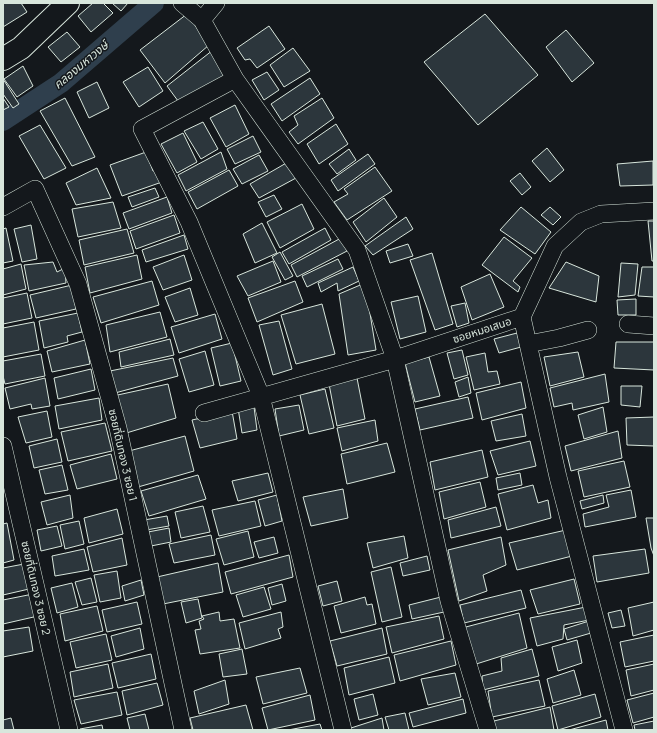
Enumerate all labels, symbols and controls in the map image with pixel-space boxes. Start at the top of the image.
water label: คลองมหาวงษ์ [50,35,113,93]
street label: ซอยหมอเสนอ [451,313,513,346]
street label: ซอยที่ดินทอง 3 ซอย 1 [106,407,141,502]
street label: ซอยที่ดินทอง 3 ซอย 2 [18,539,55,636]

